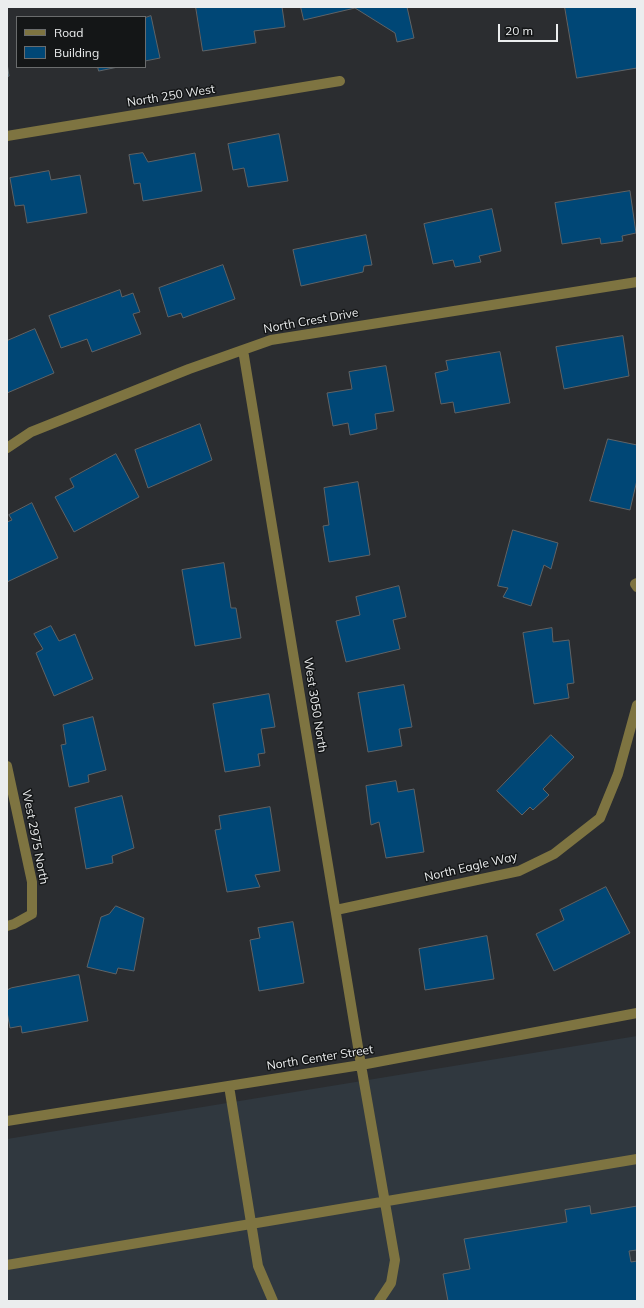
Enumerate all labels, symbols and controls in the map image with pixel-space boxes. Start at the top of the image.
legend [16,16,146,68]
scale bar [500,16,560,42]
text: 20 m [505,23,533,38]
text: Road [54,25,83,40]
text: Building [54,45,99,60]
street label: North 250 West [126,82,216,110]
street label: North Crest Drive [262,306,360,336]
street label: West 3050 North [300,656,330,754]
street label: West 2975 North [19,788,51,886]
street label: North Eagle Way [423,849,519,885]
street label: North Center Street [266,1042,374,1074]

